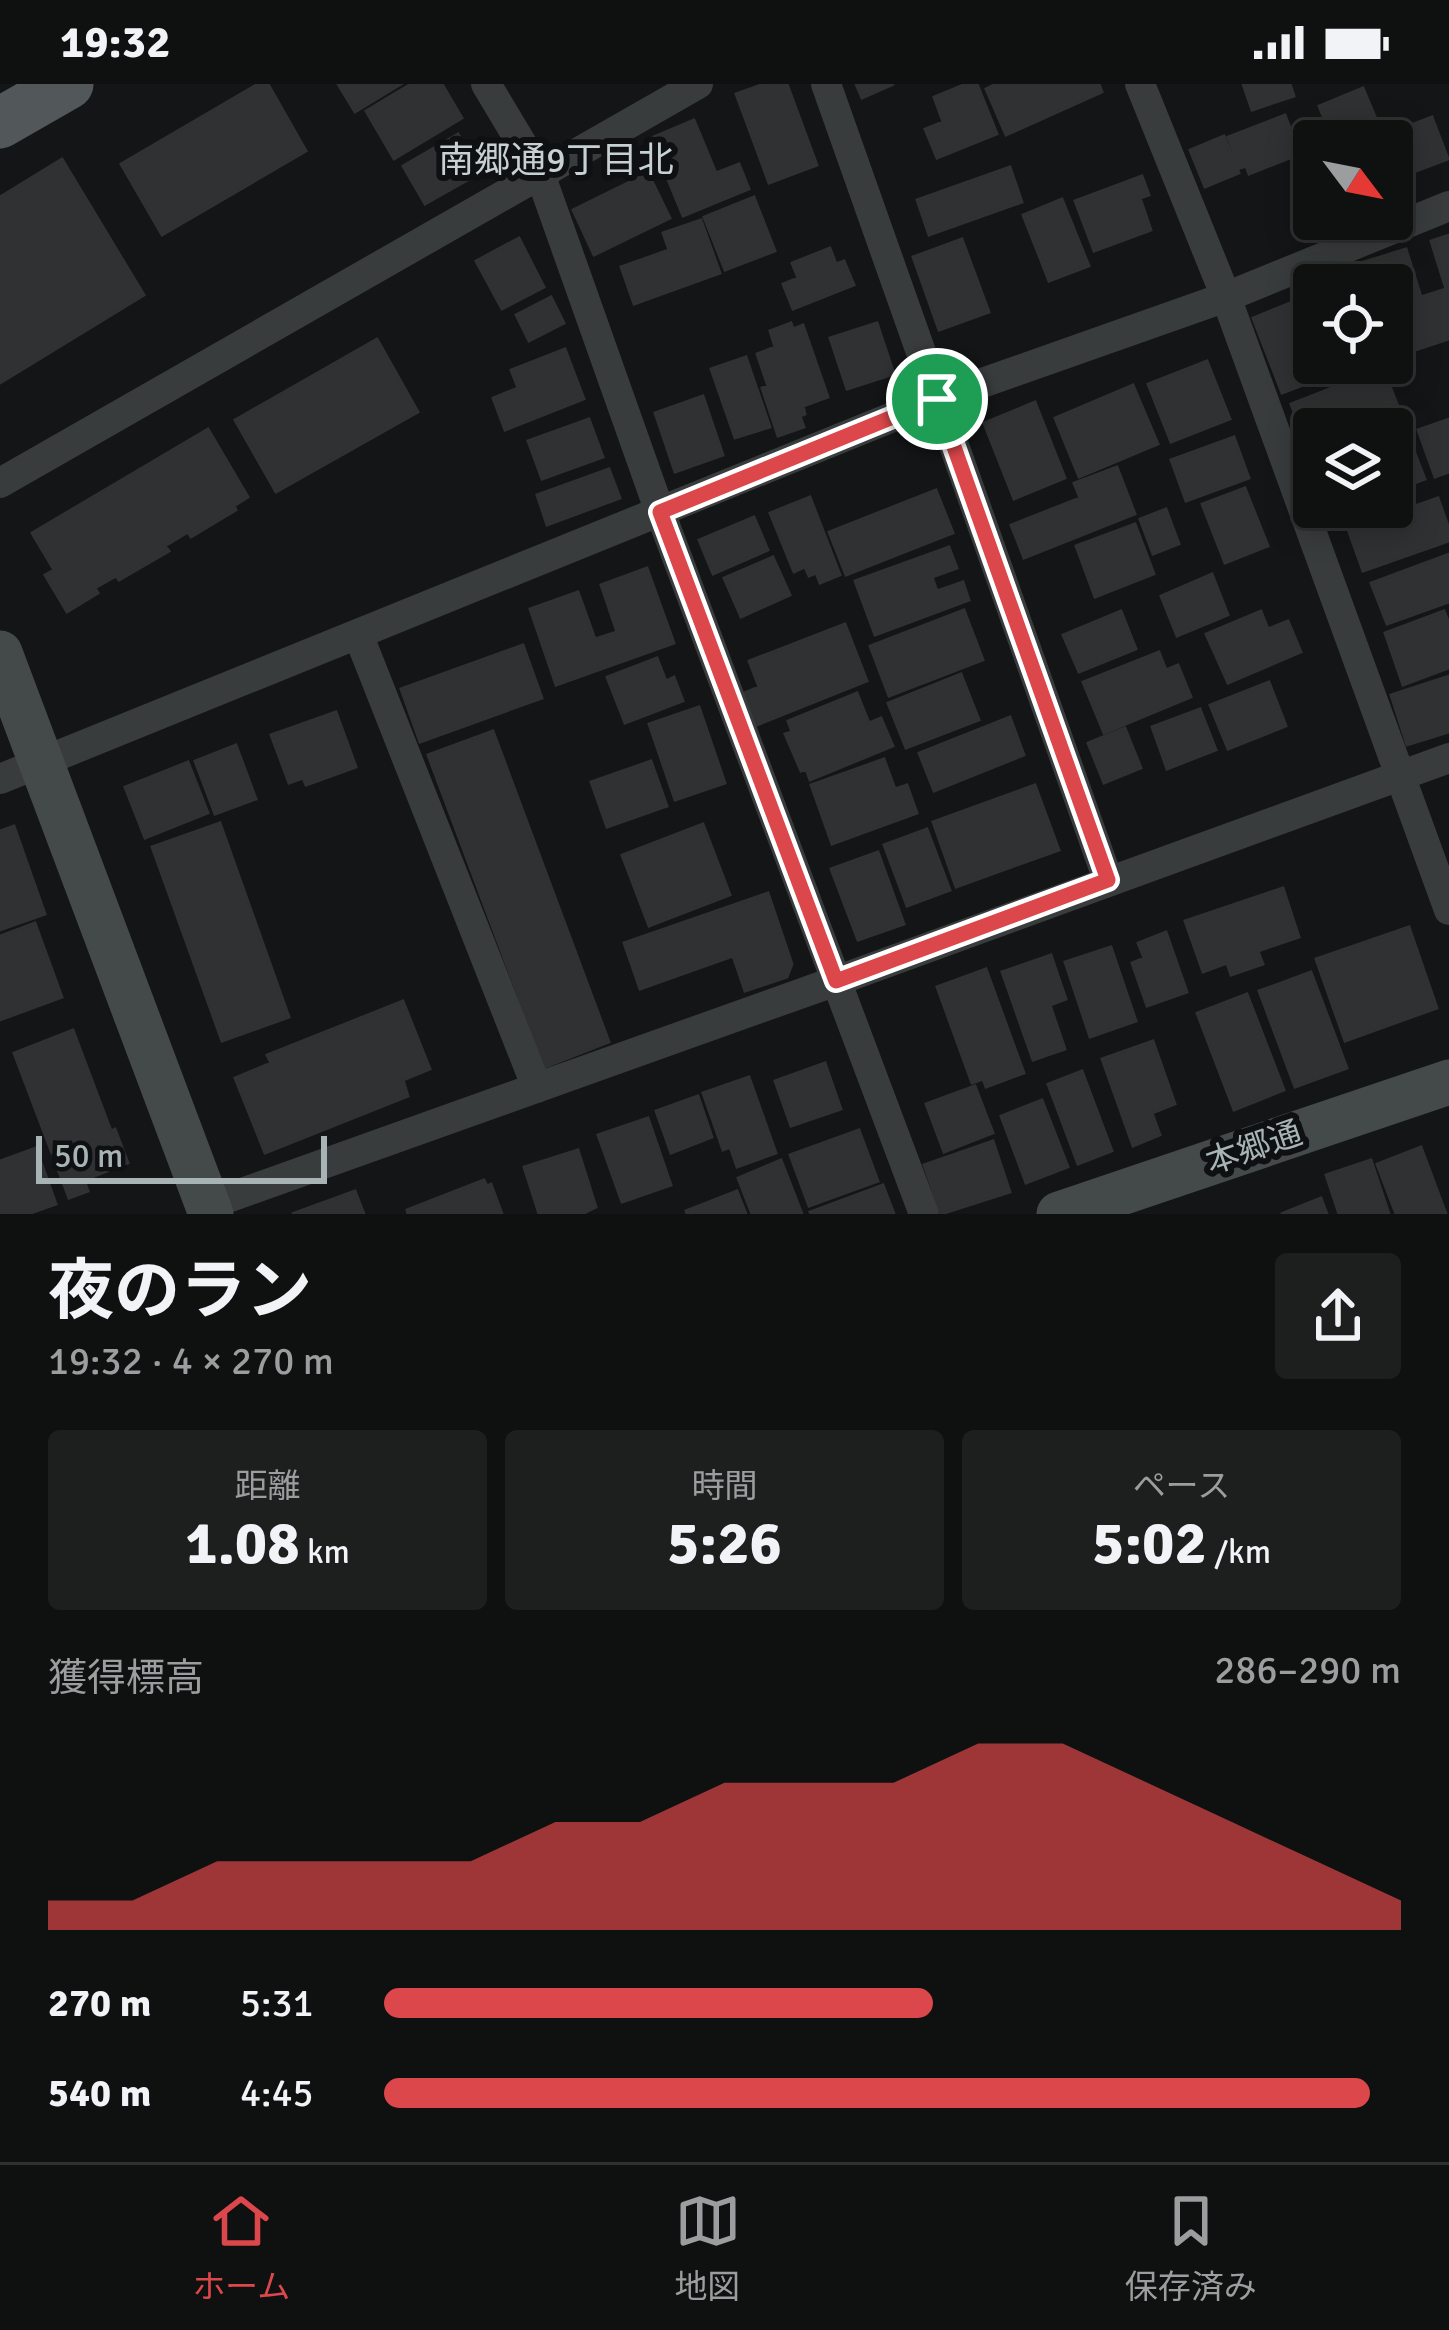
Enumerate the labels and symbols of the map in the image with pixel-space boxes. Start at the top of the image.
north arrow [1293,120,1413,240]
district label: 南郷通9丁目北 [438,138,674,183]
pin [886,348,988,450]
street label: 本郷通 [1201,1113,1307,1183]
scale bar [36,1130,327,1183]

